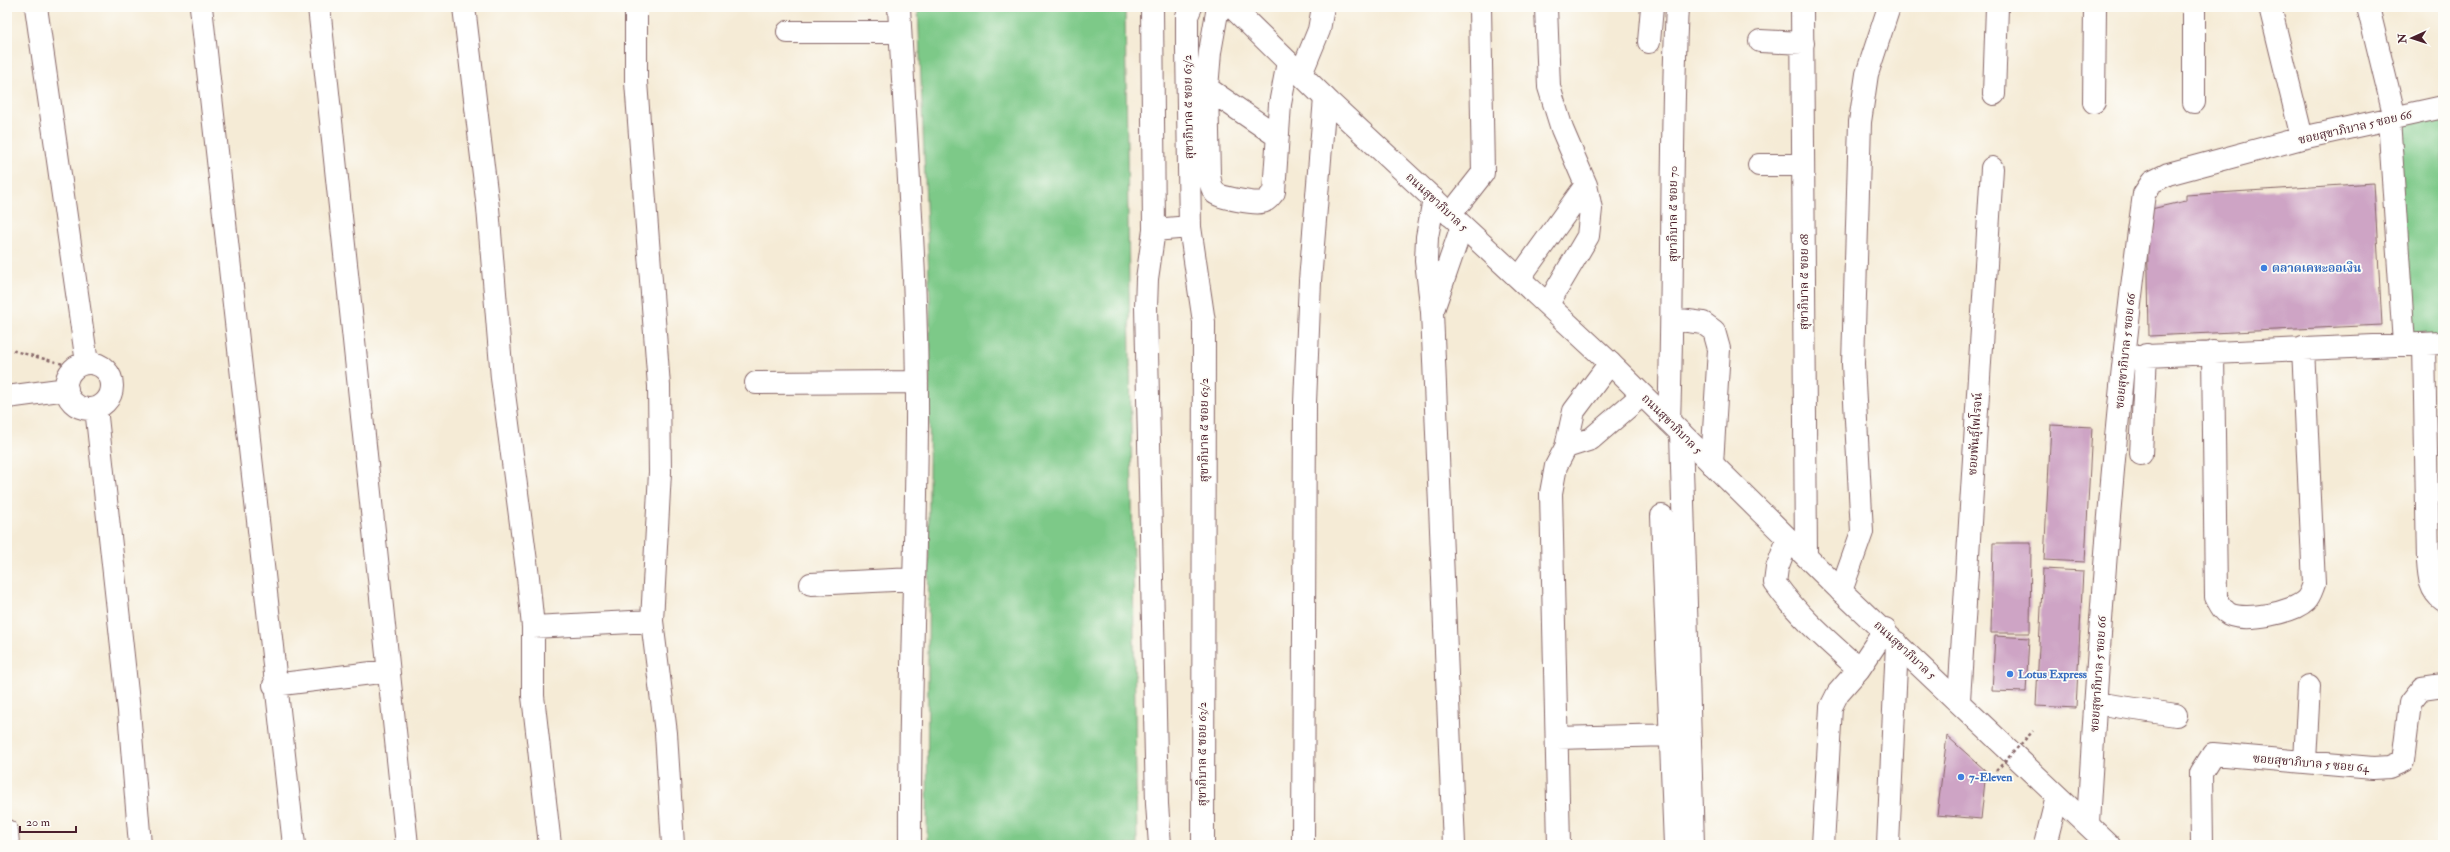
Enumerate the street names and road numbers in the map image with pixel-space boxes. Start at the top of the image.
street label: สุขาภิบาล ๕ ซอย 63/2 [1180,55,1197,159]
street label: ซอยสุขาภิบาล 5 ซอย 66 [2297,107,2414,148]
street label: สุขาภิบาล ๕ ซอย 70 [1666,166,1681,262]
street label: ถนนสุขาภิบาล 5 [1403,170,1471,235]
street label: สุขาภิบาล ๕ ซอย 68 [1797,234,1812,330]
street label: ซอยสุขาภิบาล 5 ซอย 66 [2112,292,2139,410]
street label: สุขาภิบาล ๕ ซอย 63/2 [1197,378,1212,482]
street label: ถนนสุขาภิบาล 5 [1638,391,1706,458]
street label: ซอยพันธ์ุไพโรจน์ [1963,392,1986,476]
street label: ซอยสุขาภิบาล 5 ซอย 66 [2087,615,2110,733]
street label: ถนนสุขาภิบาล 5 [1871,618,1939,683]
street label: สุขาภิบาล ๕ ซอย 63/2 [1195,702,1210,806]
street label: ซอยสุขาภิบาล 5 ซอย 64 [2252,751,2370,776]

